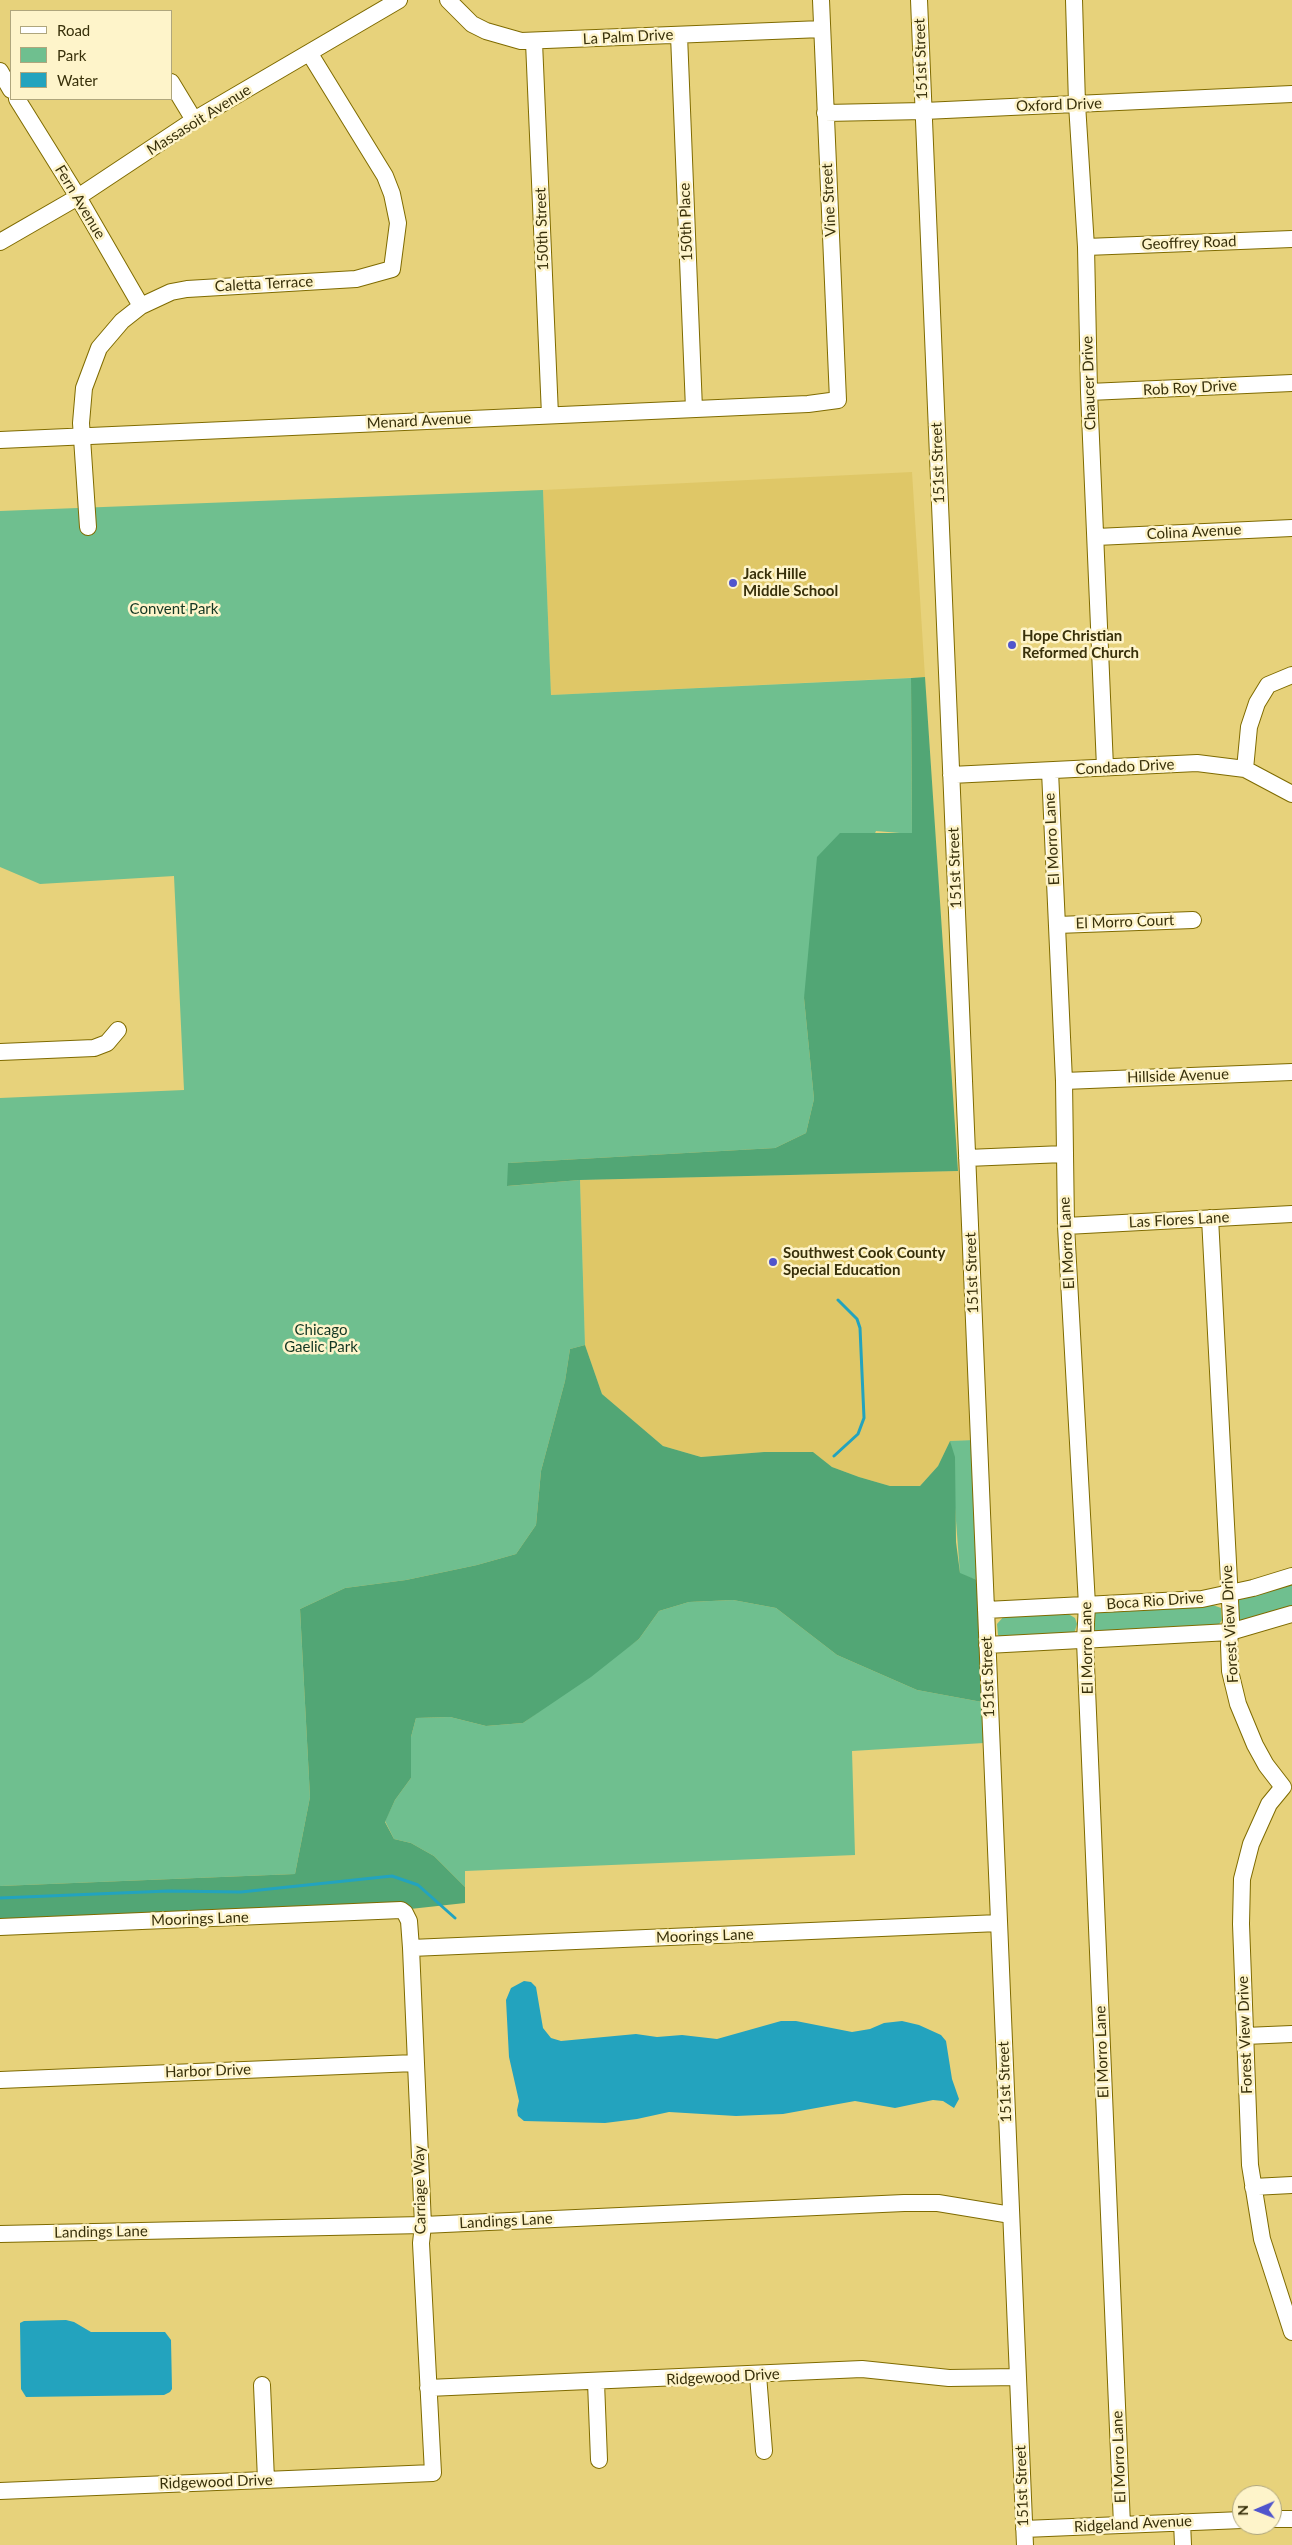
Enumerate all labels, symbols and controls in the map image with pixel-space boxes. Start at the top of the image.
legend [10,10,172,100]
street label: 151st Street [911,18,931,100]
text: Road [57,21,90,39]
street label: La Palm Drive [582,26,674,48]
text: Park [57,46,86,64]
text: Water [57,71,98,89]
street label: Massasoit Avenue [144,81,254,159]
street label: Oxford Drive [1016,95,1102,115]
street label: Fern Avenue [51,162,109,242]
street label: Vine Street [818,163,840,237]
street label: 150th Place [676,182,696,262]
street label: 150th Street [532,187,552,271]
street label: Geoffrey Road [1141,232,1237,254]
street label: Caletta Terrace [214,272,314,296]
street label: Chaucer Drive [1078,336,1100,430]
street label: Rob Roy Drive [1143,377,1237,399]
street label: Menard Avenue [366,409,472,433]
street label: 151st Street [928,422,948,504]
street label: Colina Avenue [1146,521,1242,543]
place label: Jack Hille Middle School [743,565,838,600]
marker: Jack Hille Middle School [727,577,739,589]
park label: Convent Park [130,600,218,618]
place label: Hope Christian Reformed Church [1022,627,1139,662]
marker: Hope Christian Reformed Church [1006,639,1018,651]
street label: Condado Drive [1075,755,1175,779]
street label: El Morro Lane [1041,792,1063,886]
street label: 151st Street [945,827,965,909]
street label: El Morro Court [1075,911,1175,933]
street label: Hillside Avenue [1127,1065,1229,1087]
street label: El Morro Lane [1056,1196,1078,1290]
street label: Las Flores Lane [1128,1208,1230,1232]
street label: 151st Street [962,1232,982,1314]
place label: Southwest Cook County Special Education [783,1244,945,1279]
marker: Southwest Cook County Special Education [767,1256,779,1268]
park label: Chicago Gaelic Park [284,1321,358,1356]
street label: Forest View Drive [1218,1565,1242,1683]
street label: Boca Rio Drive [1106,1589,1204,1613]
street label: El Morro Lane [1077,1602,1097,1694]
street label: 151st Street [978,1636,998,1718]
street label: Moorings Lane [151,1908,249,1930]
street label: Moorings Lane [656,1925,754,1947]
street label: Forest View Drive [1234,1976,1256,2094]
street label: El Morro Lane [1091,2005,1113,2099]
street label: 151st Street [995,2041,1015,2123]
street label: Harbor Drive [165,2061,251,2081]
street label: Carriage Way [410,2146,430,2234]
street label: Landings Lane [459,2210,553,2232]
street label: Landings Lane [54,2222,148,2242]
street label: Ridgewood Drive [666,2365,780,2389]
street label: El Morro Lane [1108,2410,1130,2504]
street label: 151st Street [1012,2445,1032,2527]
street label: Ridgewood Drive [159,2471,273,2493]
north arrow [1232,2485,1282,2535]
text: N [1234,2505,1251,2516]
street label: Ridgeland Avenue [1074,2512,1192,2536]

